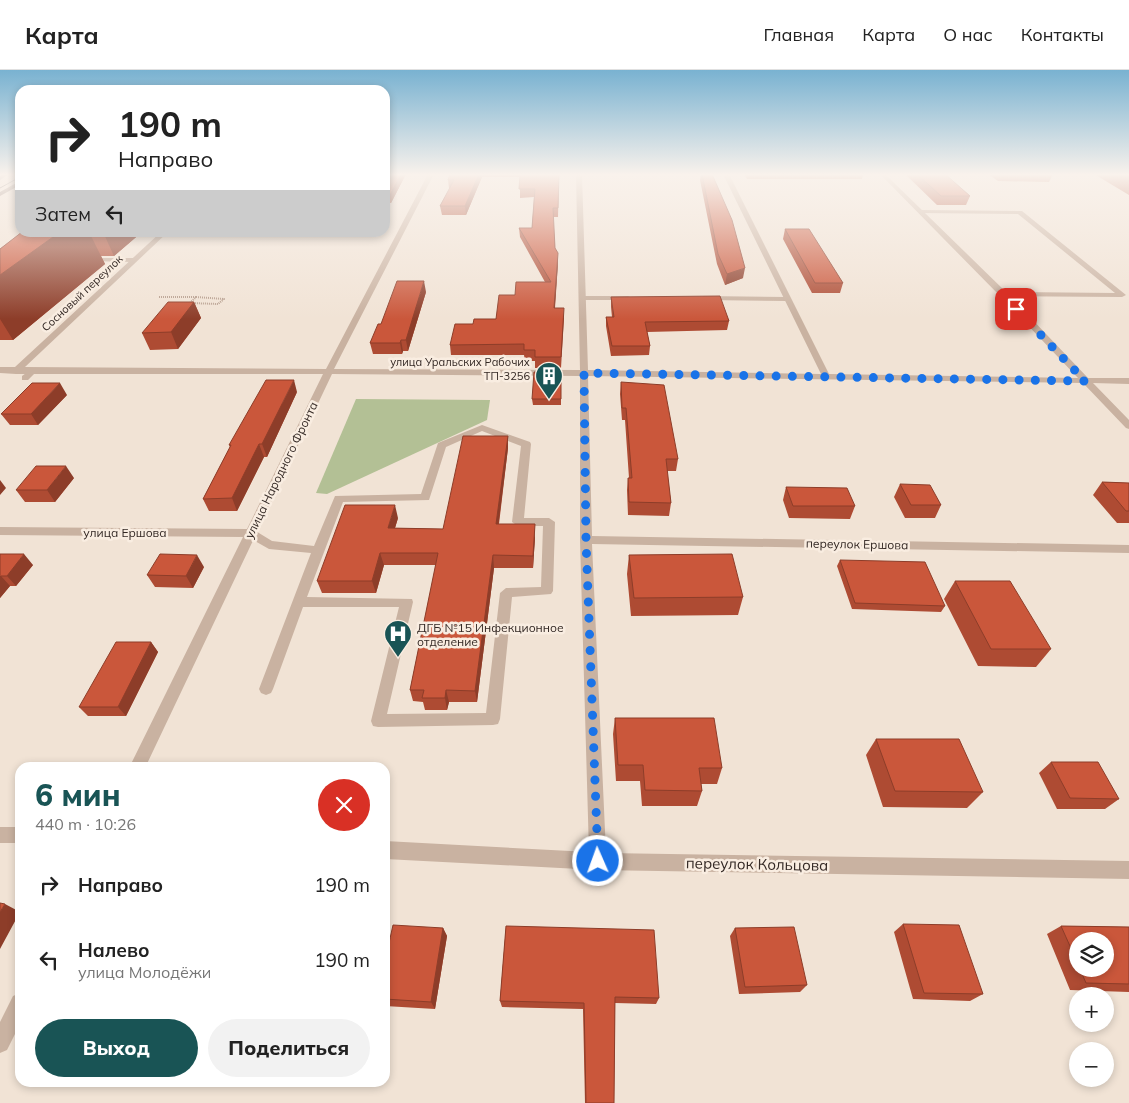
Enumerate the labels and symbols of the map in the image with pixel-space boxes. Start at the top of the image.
street label: Сосновый переулок [39,252,126,334]
pin [995,288,1037,330]
street label: улица Уральских Рабочих [390,355,530,369]
building icon: ТП-3256 [534,361,564,400]
place label: ТП-3256 [484,369,530,383]
street label: улица Народного Фронта [241,399,321,541]
street label: улица Ершова [83,525,167,540]
street label: переулок Ершова [806,536,908,552]
hospital icon: ДГБ №15 Инфекционное отделение [383,619,413,658]
place label: ДГБ №15 Инфекционное отделение [417,620,564,649]
position arrow [571,834,623,886]
street label: переулок Кольцова [686,853,828,875]

